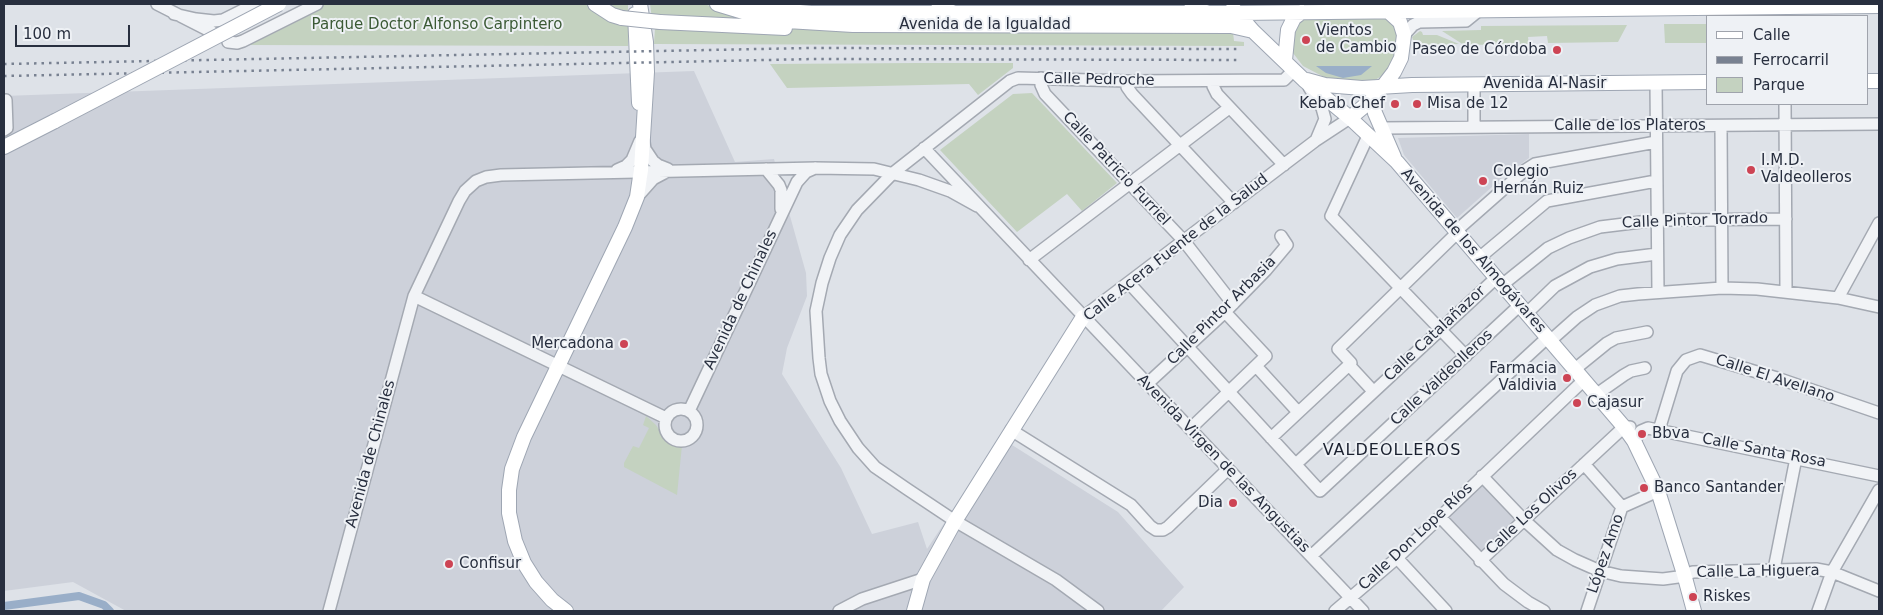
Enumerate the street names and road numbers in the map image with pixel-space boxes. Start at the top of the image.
street label: Avenida de la Igualdad [899,16,1071,34]
street label: Calle Pedroche [1043,70,1155,90]
street label: Avenida Al-Nasir [1483,75,1607,93]
street label: Calle Patricio Furriel [1059,108,1173,230]
street label: Calle de los Plateros [1554,117,1706,135]
street label: Avenida de los Almogávares [1397,165,1549,337]
street label: Calle Acera Fuente de la Salud [1080,170,1272,326]
street label: Calle Pintor Torrado [1622,209,1768,233]
street label: Avenida de Chinales [701,227,781,373]
street label: Calle Pintor Arbasia [1164,253,1280,369]
street label: Calle Catalañazor [1381,282,1489,386]
street label: Calle Valdeolleros [1387,326,1497,430]
street label: Calle El Avellano [1713,351,1837,407]
street label: Avenida Virgen de las Angustias [1133,371,1313,557]
street label: Avenida de Chinales [343,378,399,530]
street label: Calle Santa Rosa [1700,430,1828,472]
street label: Calle Los Olivos [1483,465,1581,559]
street label: Calle Don Lope Ríos [1355,479,1477,595]
street label: López Amo [1584,512,1628,596]
street label: Calle La Higuera [1696,562,1820,582]

